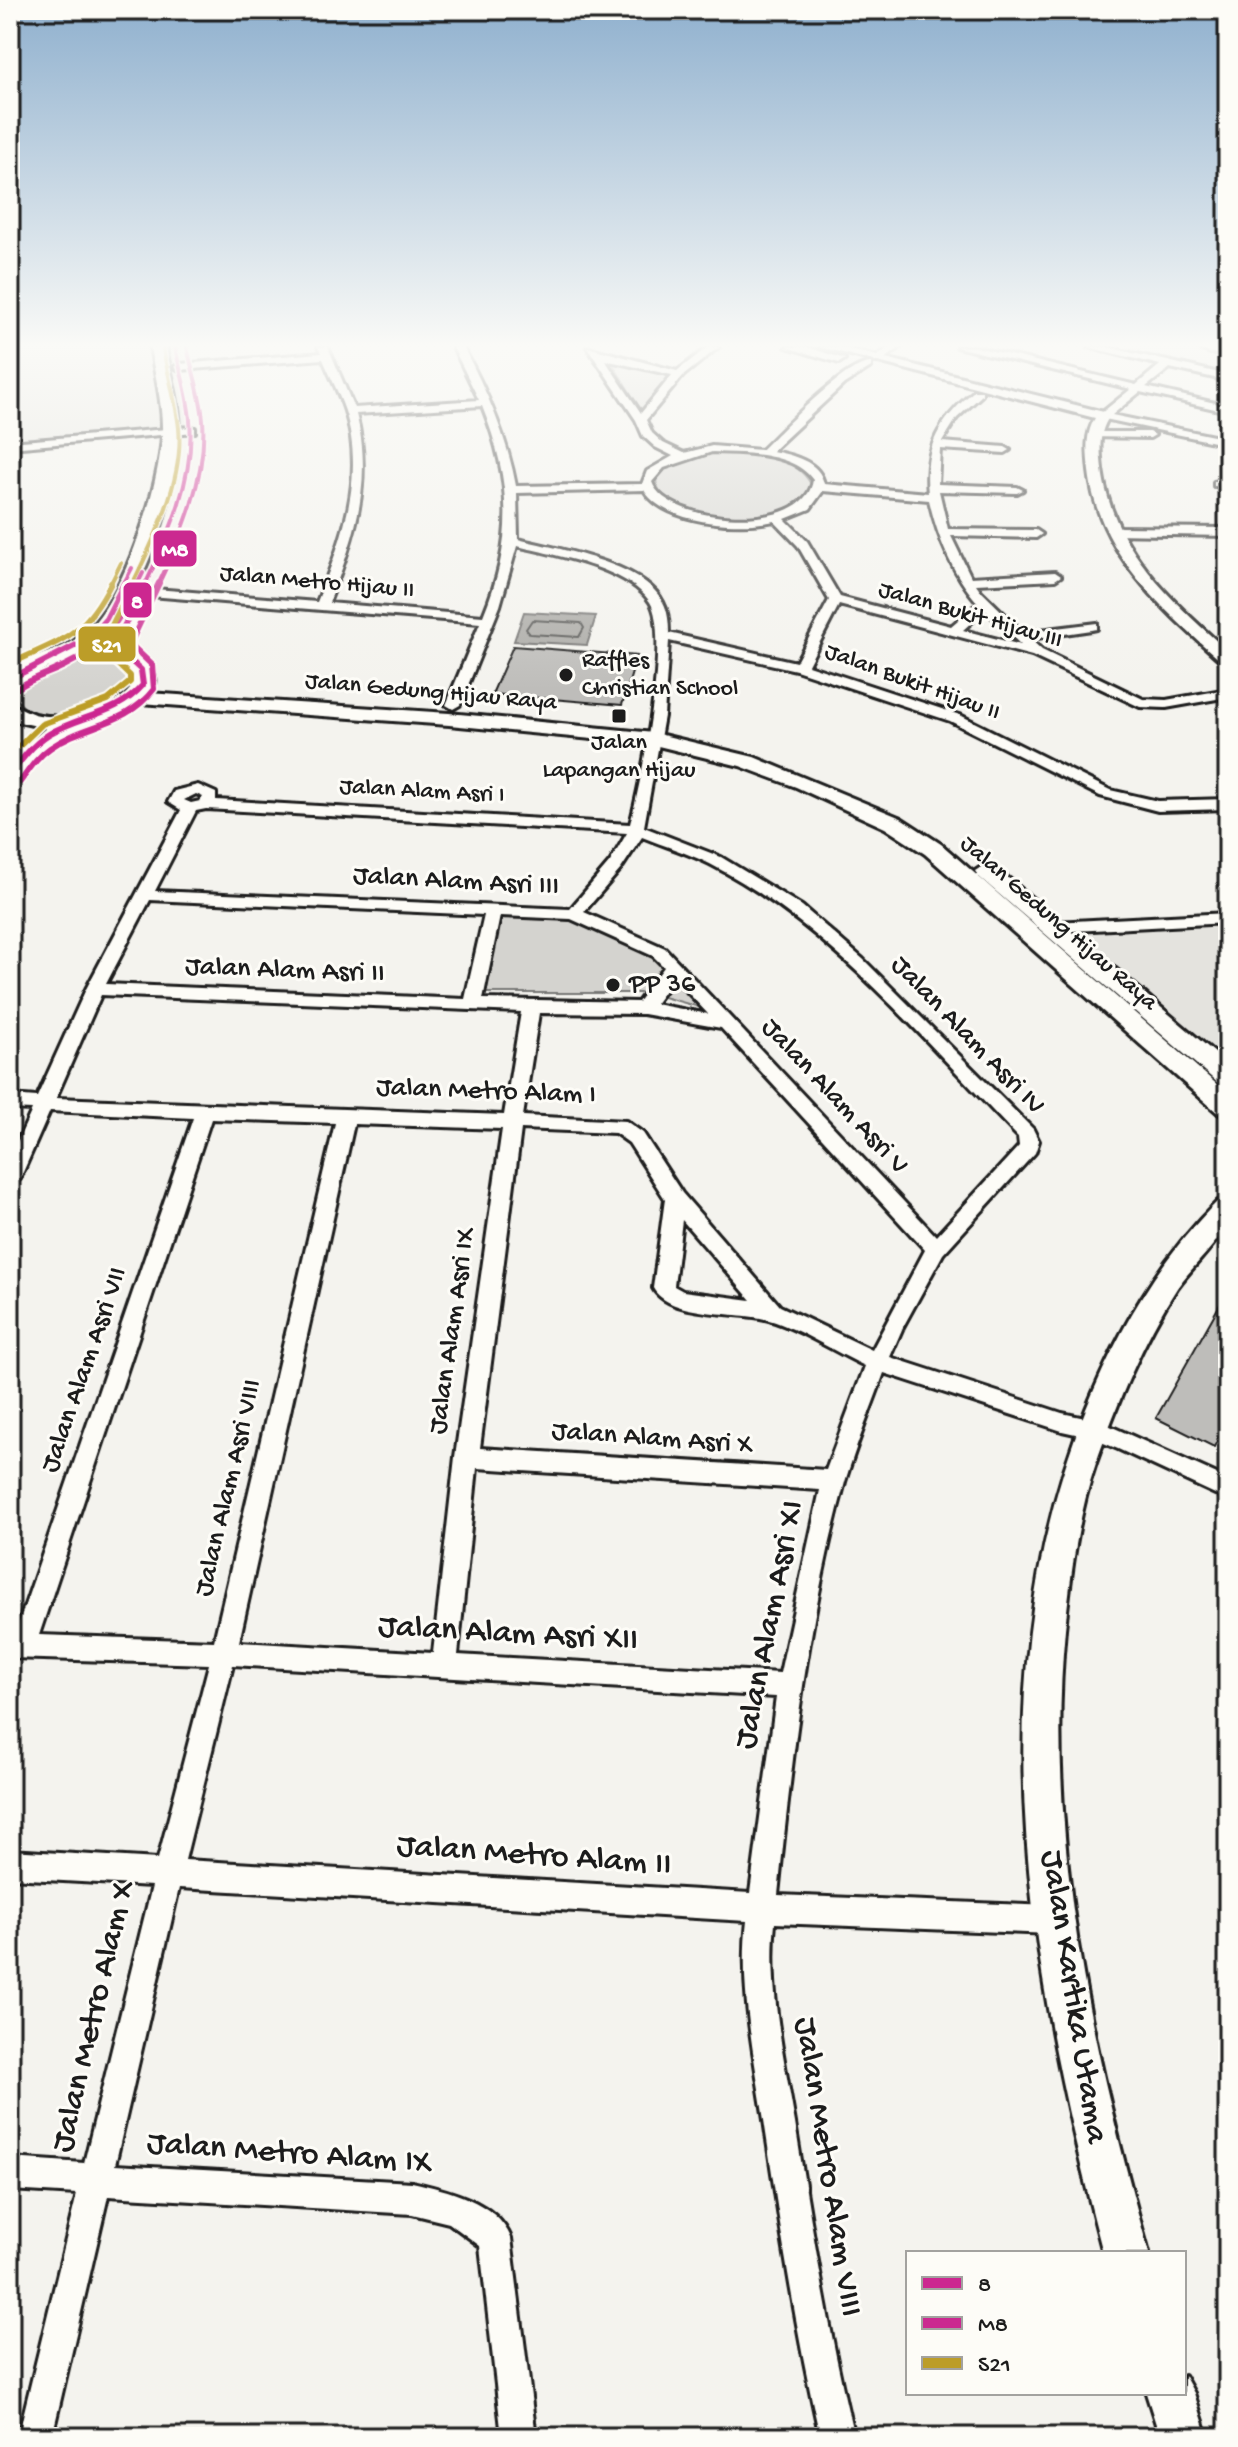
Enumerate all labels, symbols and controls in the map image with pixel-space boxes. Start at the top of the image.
line badge: M8 [152,529,198,568]
text: M8 [161,539,189,565]
street label: Jalan Metro Hijau II [219,560,415,606]
street label: Jalan Bukit Hijau III [875,576,1065,656]
line badge: 8 [122,581,153,619]
text: 8 [131,591,143,617]
line badge: S21 [77,625,137,663]
text: S21 [92,635,122,661]
street label: Jalan Bukit Hijau II [820,638,1004,728]
place label: Raffles Christian School [582,647,738,704]
marker: Raffles Christian School [557,666,575,684]
street label: Jalan Gedung Hijau Raya [304,668,559,719]
marker: Jalan Lapangan Hijau [610,707,628,725]
place label: Jalan Lapangan Hijau [542,729,696,786]
street label: Jalan Alam Asri I [339,773,505,811]
street label: Jalan Gedung Hijau Raya [953,830,1163,1018]
street label: Jalan Alam Asri III [352,860,560,904]
street label: Jalan Alam Asri IV [883,950,1051,1122]
street label: Jalan Alam Asri II [185,951,385,991]
place label: PP 36 [628,969,696,1002]
marker: PP 36 [604,976,622,994]
street label: Jalan Alam Asri V [753,1012,915,1182]
street label: Jalan Metro Alam I [376,1072,596,1112]
street label: Jalan Alam Asri IX [422,1225,484,1436]
street label: Jalan Alam Asri VII [34,1263,136,1477]
street label: Jalan Alam Asri VIII [188,1376,270,1600]
street label: Jalan Alam Asri X [551,1416,755,1463]
street label: Jalan Alam Asri XI [727,1497,815,1753]
street label: Jalan Alam Asri XII [377,1608,639,1662]
street label: Jalan Metro Alam II [395,1827,673,1887]
street label: Jalan Kartika Utama [1029,1848,1115,2147]
street label: Jalan Metro Alam X [44,1876,146,2156]
street label: Jalan Metro Alam VIII [783,2015,869,2319]
street label: Jalan Metro Alam IX [145,2125,435,2185]
legend [906,2251,1186,2395]
text: 8 [978,2272,991,2301]
text: M8 [978,2312,1008,2341]
text: S21 [978,2352,1011,2381]

